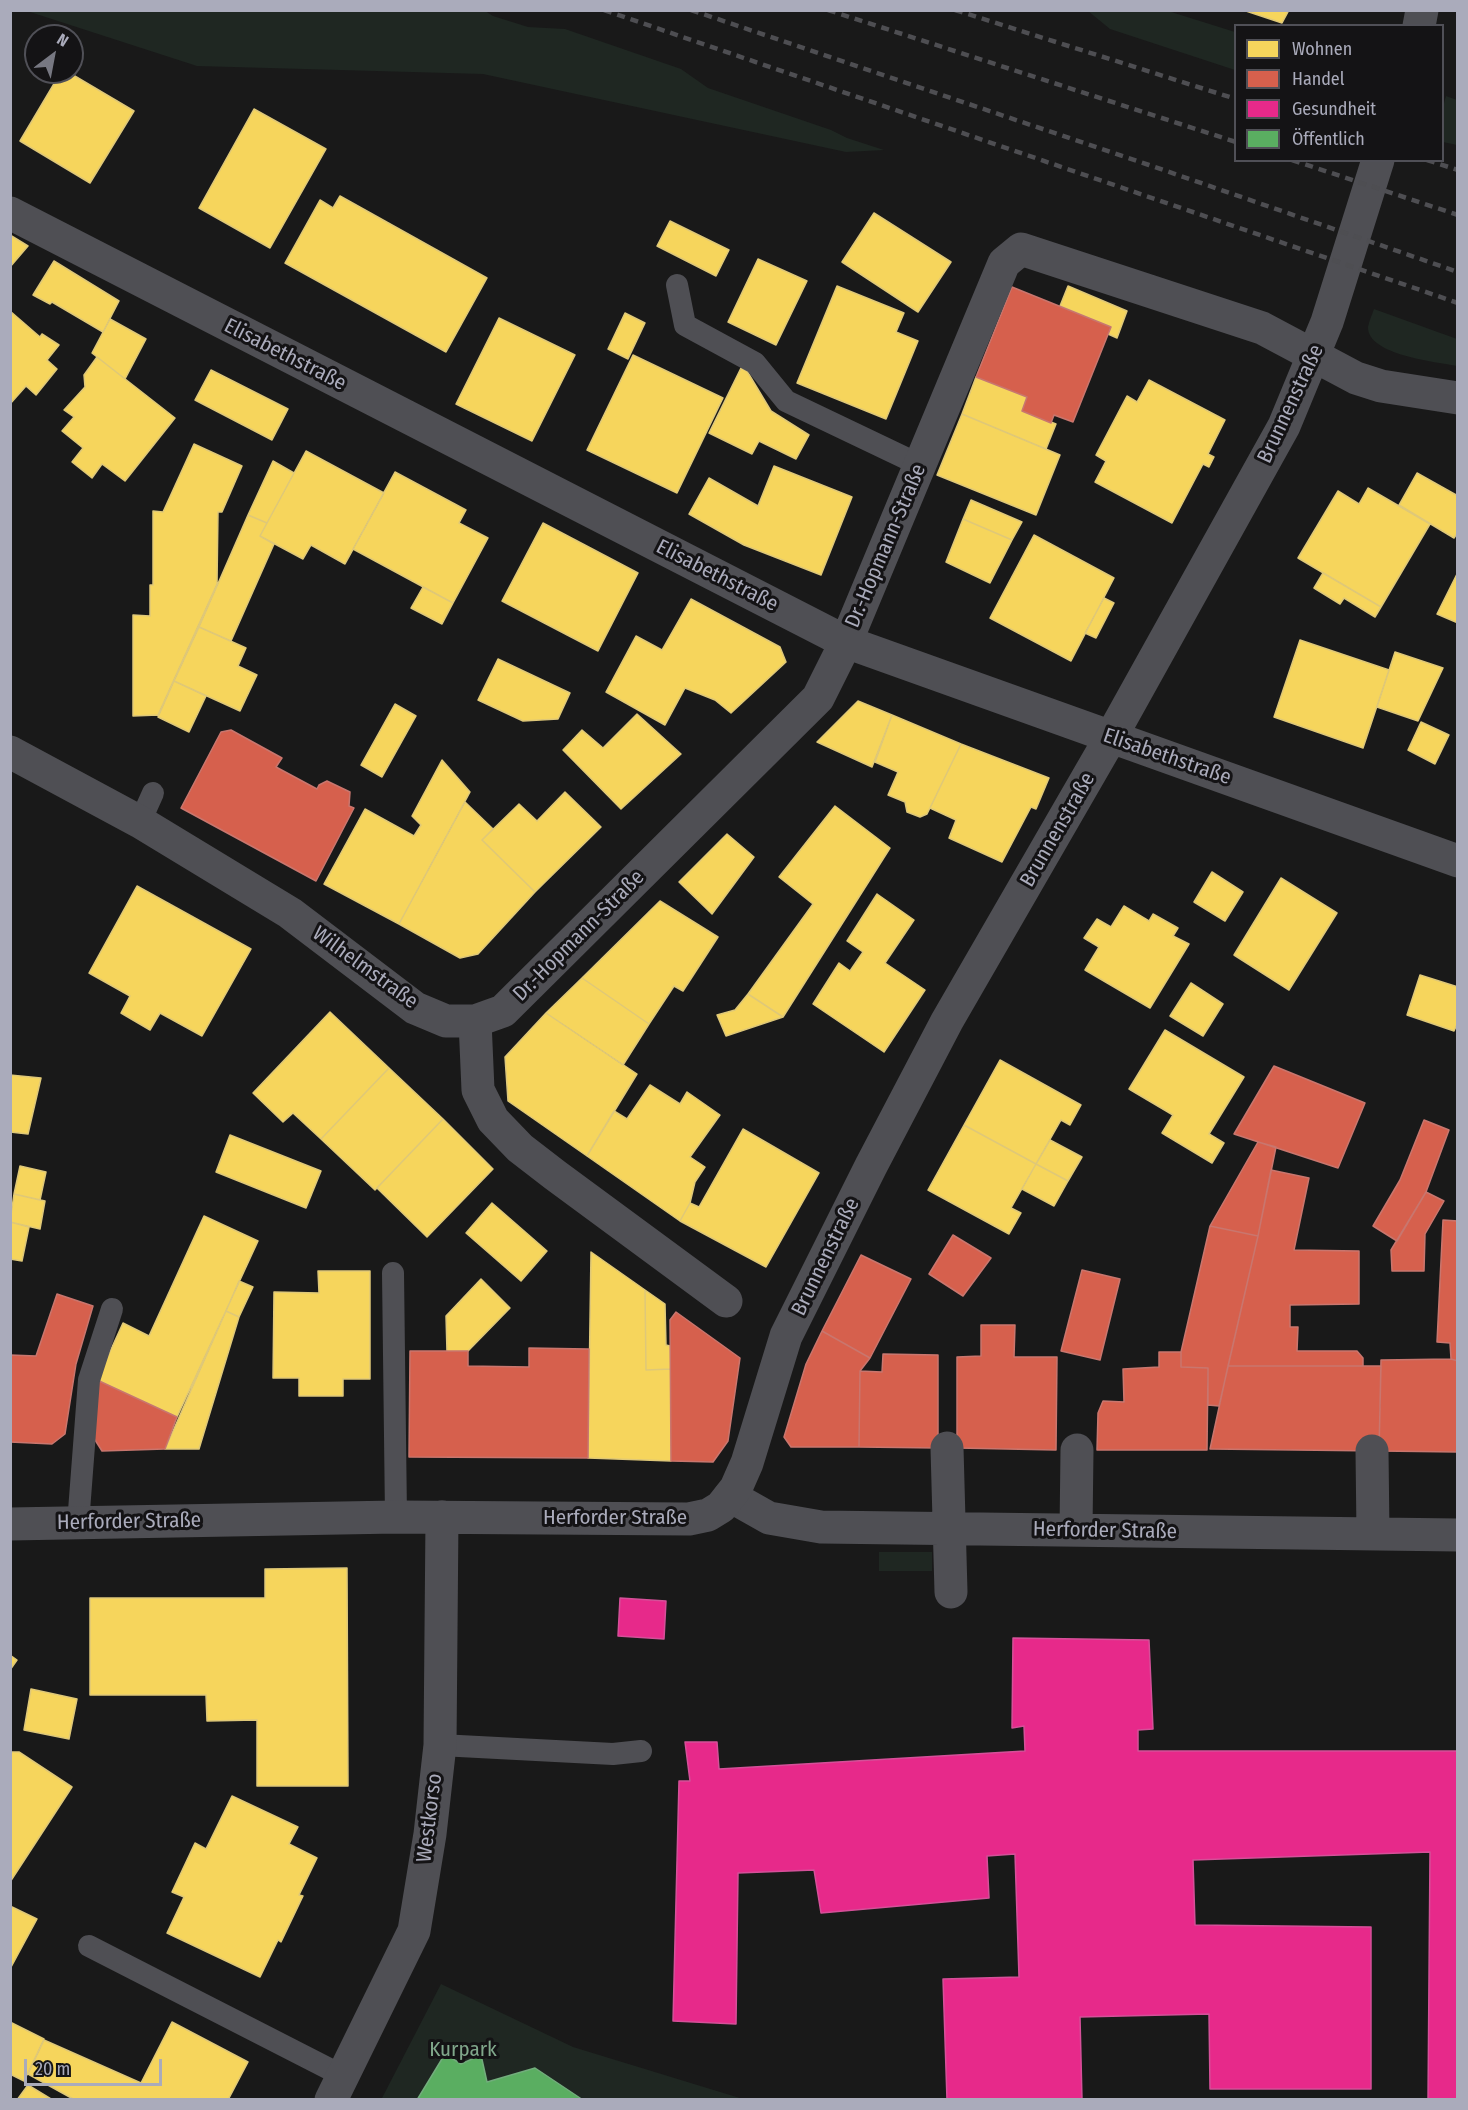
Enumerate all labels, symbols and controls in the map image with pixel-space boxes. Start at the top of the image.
north arrow [24,24,84,84]
legend [1234,24,1444,162]
text: N [54,29,72,51]
text: Wohnen [1292,38,1352,60]
text: Handel [1292,68,1345,90]
text: Gesundheit [1292,98,1376,120]
text: Öffentlich [1292,128,1365,150]
street label: Elisabethstraße [220,313,350,397]
street label: Brunnenstraße [1253,341,1329,467]
street label: Dr.-Hopmann-Straße [840,460,932,632]
street label: Elisabethstraße [652,534,782,618]
street label: Elisabethstraße [1100,723,1234,791]
street label: Brunnenstraße [1015,768,1101,892]
street label: Dr.-Hopmann-Straße [508,865,650,1007]
street label: Wilhelmstraße [307,921,423,1015]
street label: Brunnenstraße [787,1194,865,1320]
street label: Herforder Straße [543,1505,687,1531]
street label: Herforder Straße [57,1508,201,1536]
street label: Herforder Straße [1033,1517,1177,1545]
street label: Westkorso [412,1772,448,1864]
park label: Kurpark [429,2037,497,2063]
scale bar [27,2047,165,2085]
text: 20 m [35,2058,70,2080]

